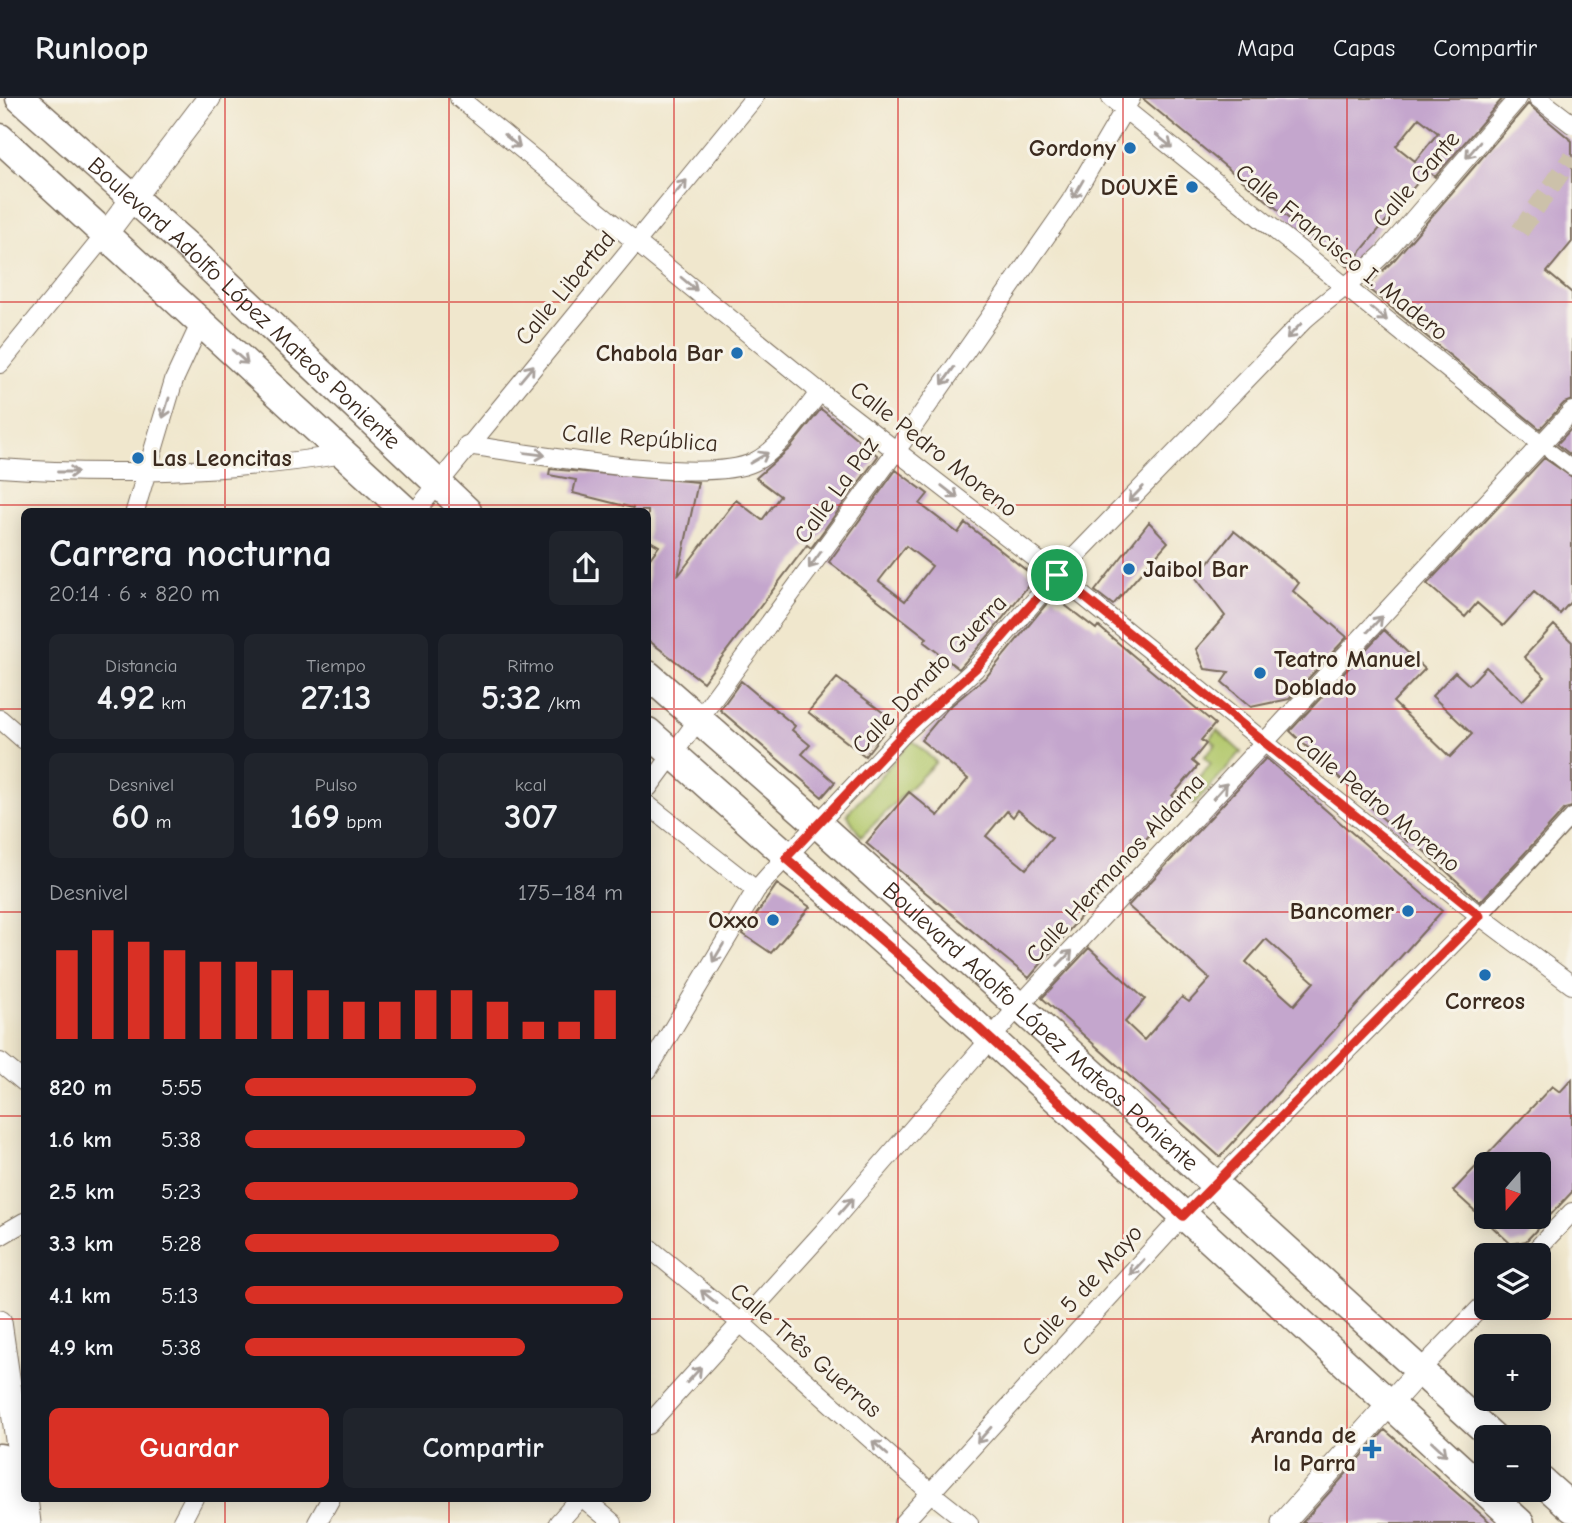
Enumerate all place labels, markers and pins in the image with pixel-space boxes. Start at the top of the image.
place label: Gordony [1029,134,1116,162]
marker: Gordony [1122,140,1138,156]
place label: DOUXĒ [1100,173,1178,201]
marker: DOUXĒ [1184,179,1200,195]
place label: Chabola Bar [596,339,723,367]
marker: Chabola Bar [729,345,745,361]
place label: Las Leoncitas [152,444,292,472]
marker: Las Leoncitas [130,450,146,466]
pin [1027,545,1087,605]
place label: Jaibol Bar [1143,555,1248,583]
marker: Jaibol Bar [1121,561,1137,577]
place label: Teatro Manuel Doblado [1274,645,1421,701]
marker: Teatro Manuel Doblado [1252,665,1268,681]
place label: Bancomer [1290,897,1394,925]
marker: Bancomer [1400,903,1416,919]
place label: Oxxo [708,906,759,934]
marker: Oxxo [765,912,781,928]
marker: Correos [1477,967,1493,983]
place label: Correos [1445,987,1525,1015]
place label: Aranda de la Parra [1251,1421,1356,1477]
marker: Aranda de la Parra [1362,1439,1382,1459]

